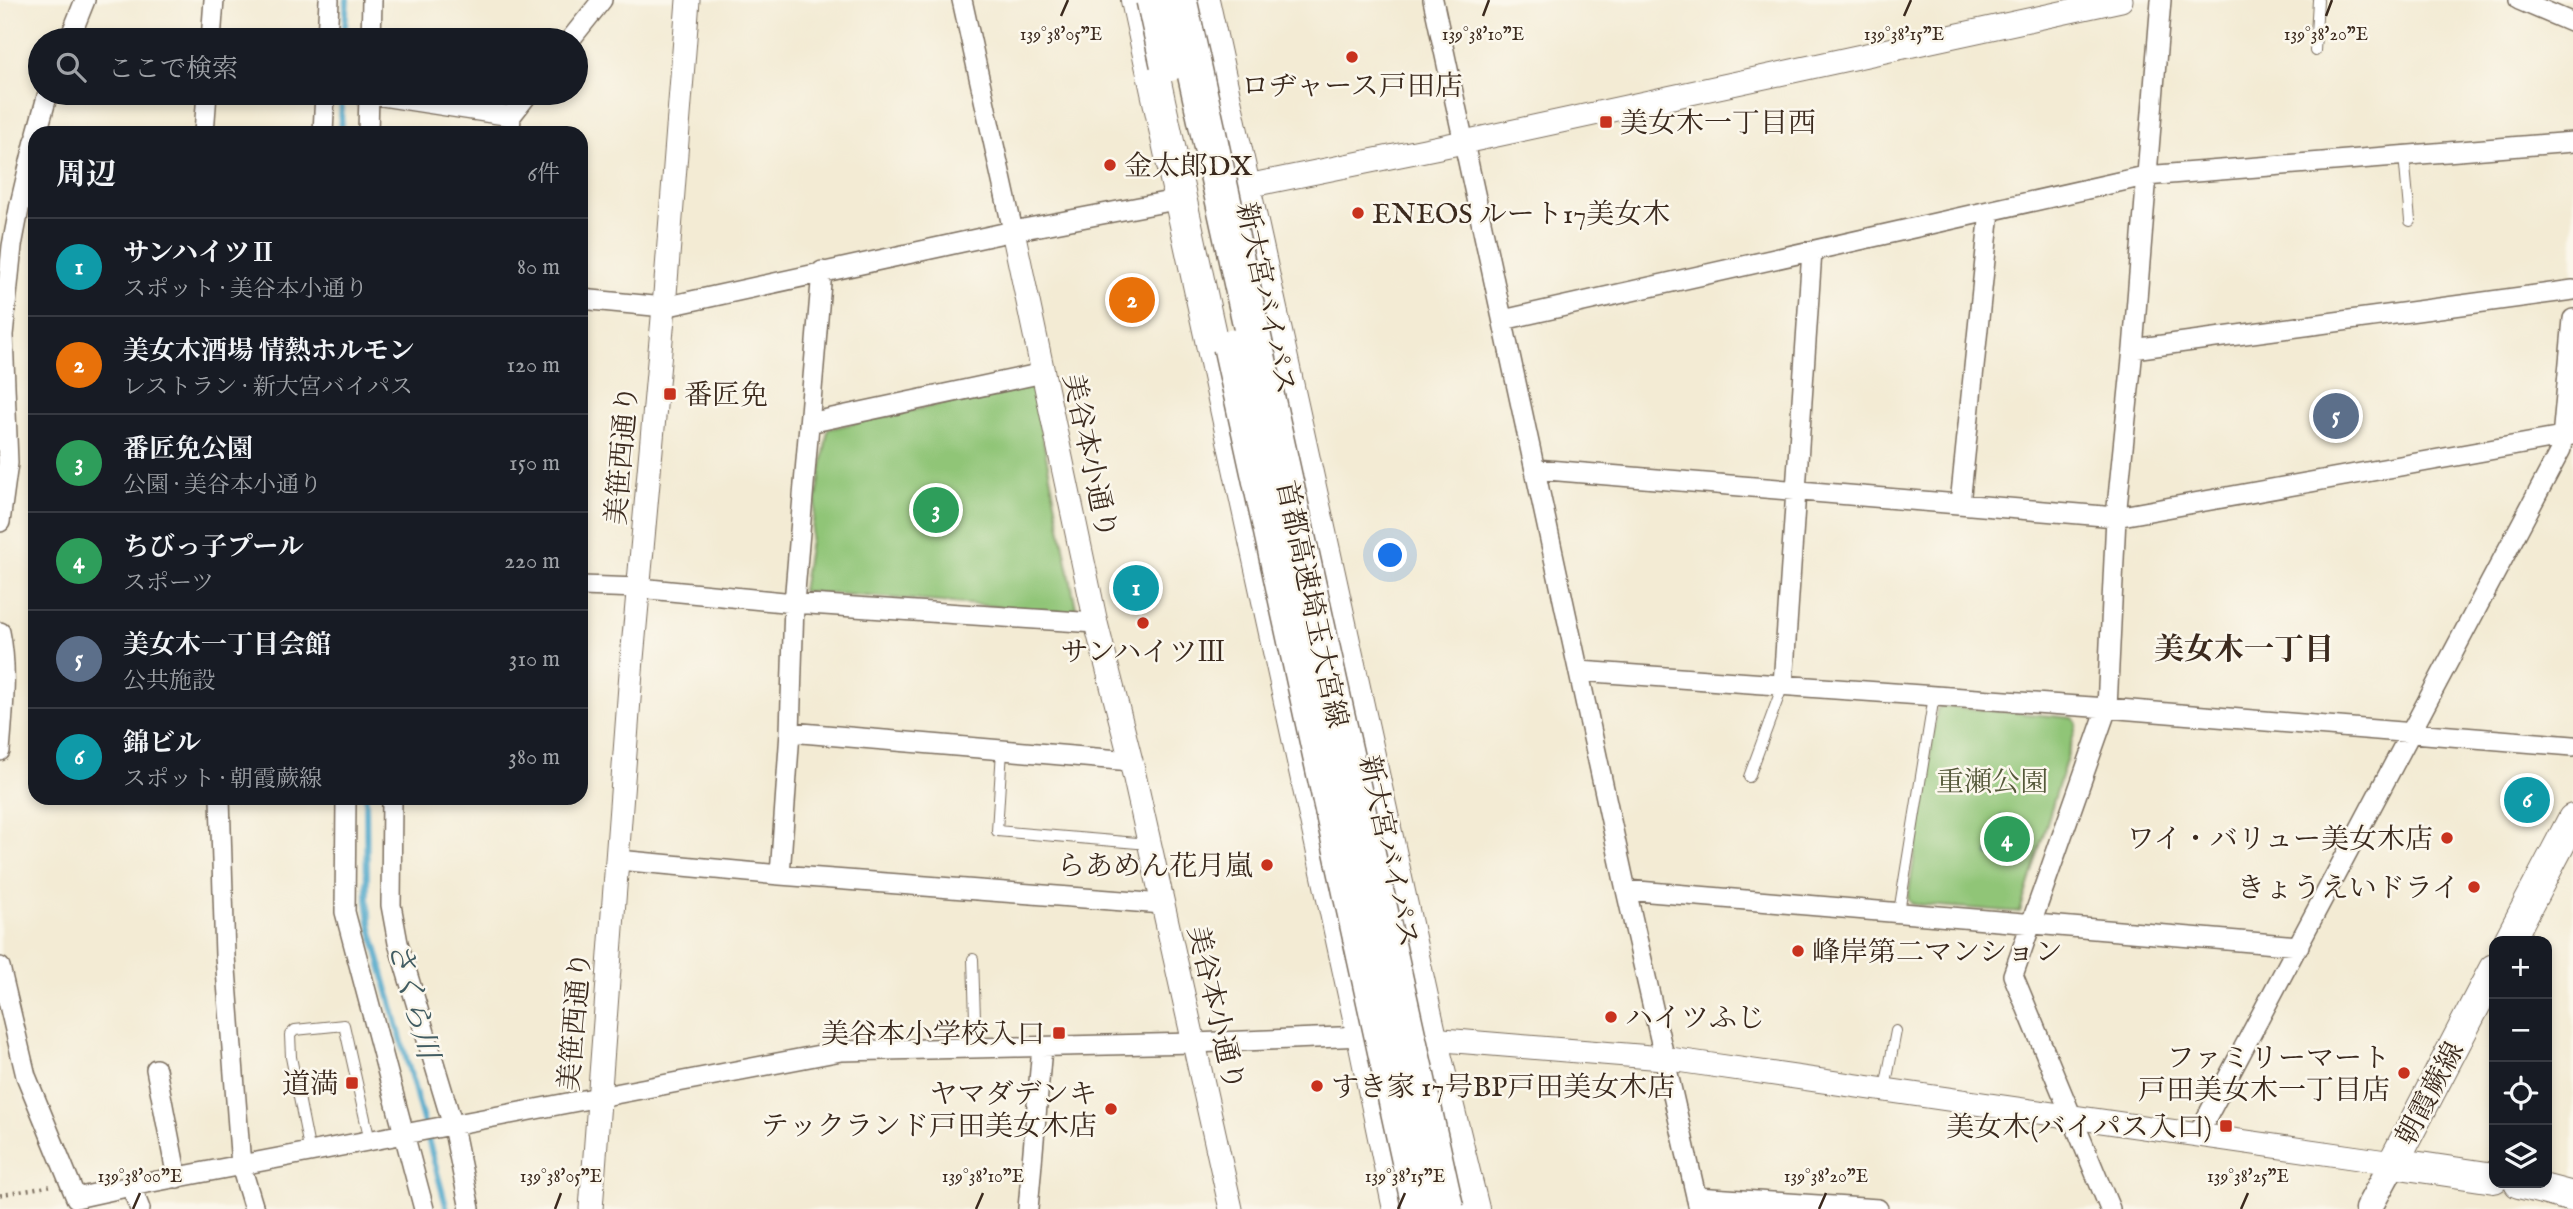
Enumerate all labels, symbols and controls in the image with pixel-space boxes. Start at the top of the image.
text: 139°38'05"E [1020,24,1102,47]
text: 139°38'10"E [1442,24,1524,47]
text: 139°38'15"E [1864,24,1944,47]
text: 139°38'20"E [2284,24,2368,47]
search box [28,28,588,105]
icon: search [52,48,90,86]
marker: ロヂャース戸田店 [1344,49,1360,65]
text: ここで検索 [108,53,238,86]
place label: ロヂャース戸田店 [1241,70,1463,105]
place label: 美女木一丁目西 [1620,107,1816,142]
marker: 美女木一丁目西 [1598,114,1614,130]
place label: 金太郎DX [1124,150,1253,185]
text: 周辺 [56,157,116,195]
marker: 金太郎DX [1102,157,1118,173]
text: 6件 [527,160,560,189]
place label: ENEOS ルート17美女木 [1372,198,1670,233]
street label: 新大宮バイパス [1227,199,1302,398]
marker: ENEOS ルート17美女木 [1350,205,1366,221]
text: サンハイツⅡ [123,237,276,270]
text: 1 [75,253,83,282]
text: 80 m [517,253,560,282]
pin: 2 [1109,274,1155,326]
text: スポット · 美谷本小通り [123,275,368,304]
text: 美女木酒場 情熱ホルモン [123,335,415,368]
text: 2 [74,351,84,380]
text: 120 m [507,351,560,380]
street label: 美谷本小通り [1054,371,1123,542]
text: レストラン · 新大宮バイパス [123,373,413,402]
place label: 番匠免 [684,379,768,414]
street label: 美笹西通り [600,384,647,526]
marker: 番匠免 [662,386,678,402]
pin: 5 [2313,390,2359,442]
text: 番匠免公園 [123,433,253,466]
text: 3 [75,449,83,478]
text: 150 m [509,449,560,478]
text: 公園 · 美谷本小通り [123,471,322,500]
street label: 首都高速埼玉大宮線 [1267,478,1354,731]
pin: 3 [913,484,959,536]
text: ちびっ子プール [123,531,304,564]
your location [1373,538,1407,572]
text: 4 [73,547,85,576]
text: 220 m [504,547,560,576]
pin: 1 [1113,562,1159,614]
text: スポーツ [123,569,214,598]
marker: サンハイツⅢ [1135,615,1151,631]
text: 美女木一丁目会館 [123,629,331,662]
district label: 美女木一丁目 [2154,632,2334,670]
place label: サンハイツⅢ [1061,636,1225,671]
text: 5 [75,645,83,674]
text: 310 m [509,645,560,674]
text: 公共施設 [123,667,215,696]
text: 錦ビル [123,727,201,760]
text: 6 [74,743,84,772]
text: 380 m [508,743,560,772]
street label: 新大宮バイパス [1350,752,1425,951]
text: スポット · 朝霞蕨線 [123,765,322,794]
park label: 重瀬公園 [1936,766,2048,801]
pin: 6 [2504,774,2550,826]
pin: 4 [1984,813,2030,865]
place label: ワイ・バリュー美女木店 [2127,823,2433,858]
marker: ワイ・バリュー美女木店 [2439,830,2455,846]
place label: らあめん花月嵐 [1057,850,1253,885]
marker: らあめん花月嵐 [1259,857,1275,873]
place label: きょうえいドライ [2237,872,2460,907]
marker: きょうえいドライ [2466,879,2482,895]
street label: 美谷本小通り [1179,923,1251,1094]
place label: 峰岸第二マンション [1812,936,2063,971]
map controls [2489,936,2552,1188]
button: + [2489,936,2552,999]
water label: さくら川 [378,938,447,1066]
marker: 峰岸第二マンション [1790,943,1806,959]
street label: 美笹西通り [553,950,600,1092]
button: − [2489,999,2552,1062]
place label: ハイツふじ [1625,1002,1765,1037]
marker: ハイツふじ [1603,1009,1619,1025]
place label: 美谷本小学校入口 [821,1018,1045,1053]
marker: 美谷本小学校入口 [1051,1025,1067,1041]
street label: 朝霞蕨線 [2389,1037,2473,1152]
place label: ファミリーマート 戸田美女木一丁目店 [2138,1042,2390,1109]
button: locate [2489,1062,2552,1125]
marker: ファミリーマート 戸田美女木一丁目店 [2396,1065,2412,1081]
place label: 道満 [282,1068,338,1103]
place label: すき家 17号BP戸田美女木店 [1331,1071,1675,1106]
marker: 道満 [344,1075,360,1091]
place label: ヤマダデンキ テックランド戸田美女木店 [761,1078,1097,1145]
marker: すき家 17号BP戸田美女木店 [1309,1078,1325,1094]
marker: ヤマダデンキ テックランド戸田美女木店 [1103,1101,1119,1117]
place label: 美女木(バイパス入口) [1946,1111,2212,1146]
marker: 美女木(バイパス入口) [2218,1118,2234,1134]
button: layers [2489,1125,2552,1188]
text: 139°38'00"E [98,1166,182,1189]
text: 139°38'05"E [520,1166,602,1189]
text: 139°38'10"E [942,1166,1024,1189]
text: 139°38'15"E [1365,1166,1445,1189]
text: 139°38'20"E [1784,1166,1868,1189]
text: 139°38'25"E [2207,1166,2289,1189]

